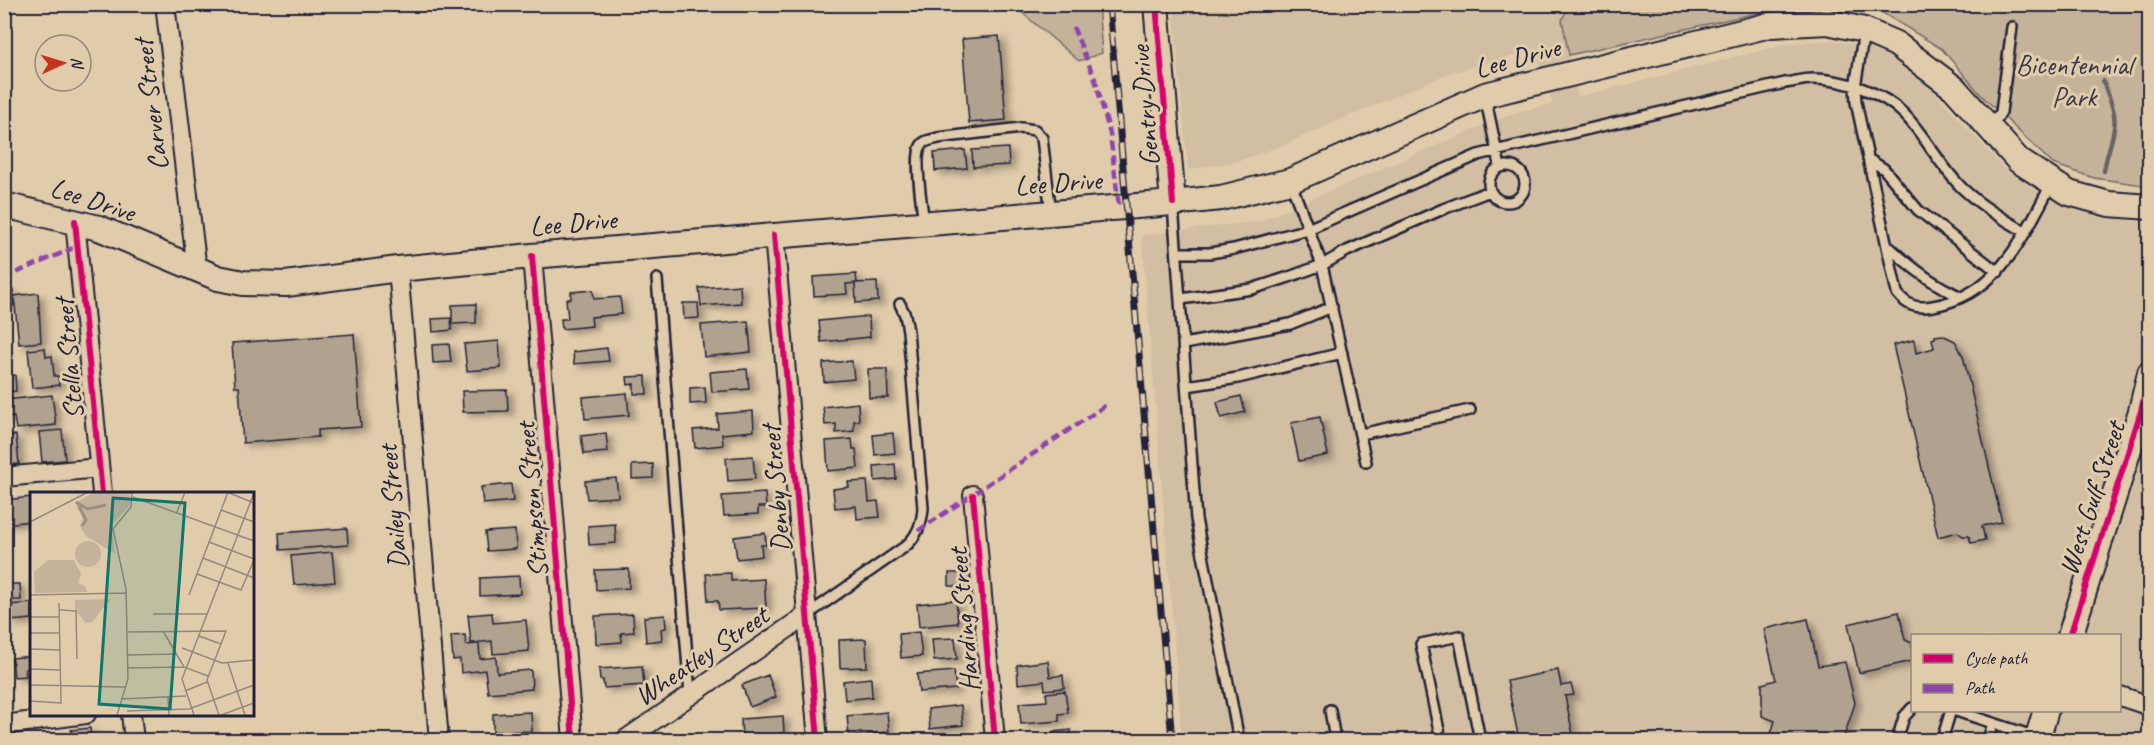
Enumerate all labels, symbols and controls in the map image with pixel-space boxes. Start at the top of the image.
street label: Lee Drive [1471,29,1565,86]
north arrow [33,33,93,93]
street label: Carver Street [125,34,176,172]
street label: Gentry Drive [1122,42,1167,168]
park label: Bicentennial Park [2016,47,2138,114]
text: N [67,56,88,71]
street label: Lee Drive [1014,162,1104,203]
street label: Lee Drive [46,169,141,230]
street label: Lee Drive [528,201,620,244]
street label: Stella Street [45,293,91,421]
street label: West Gulf Street [2050,415,2134,579]
street label: Stimpson Street [507,418,556,579]
street label: Denby Street [752,420,798,554]
street label: Dailey Street [369,441,415,570]
inset map [30,492,254,715]
street label: Harding Street [940,544,987,693]
street label: Wheatley Street [628,596,777,713]
legend [1911,634,2121,712]
text: Cycle path [1965,647,2028,669]
text: Path [1965,677,1995,699]

